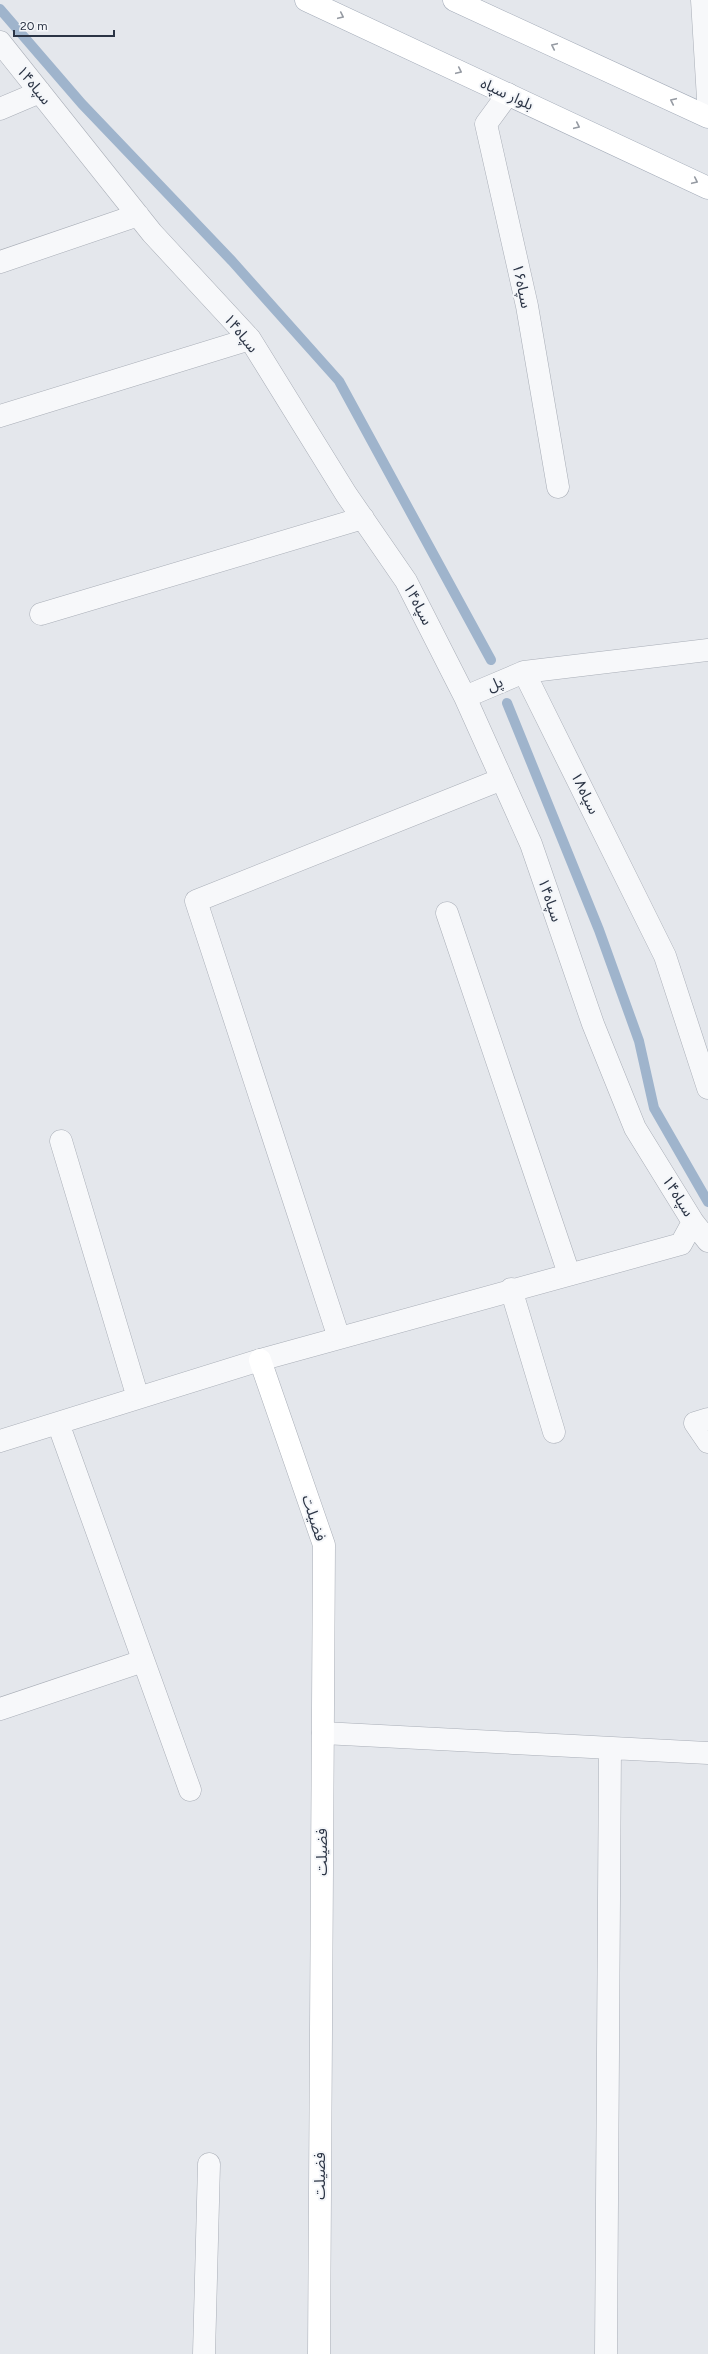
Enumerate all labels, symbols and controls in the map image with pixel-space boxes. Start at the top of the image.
scale bar [14,12,114,38]
one-way arrow [338,12,345,20]
text: 20 m [20,19,48,33]
one-way arrow [551,43,559,51]
street label: سپاه۱۴ [12,62,55,109]
one-way arrow [455,66,463,74]
street label: بلوار سپاه [477,74,536,115]
one-way arrow [669,97,676,105]
one-way arrow [573,121,580,129]
one-way arrow [690,176,698,184]
street label: سپاه۱۶ [507,262,536,310]
street label: سپاه۱۴ [219,310,262,357]
street label: سپاه۱۴ [399,580,436,629]
street label: پل [484,673,506,696]
street label: سپاه۱۸ [566,769,603,818]
street label: سپاه۱۴ [533,876,566,925]
street label: سپاه۱۴ [658,1172,698,1221]
street label: فضیلت [298,1493,330,1544]
street label: فضیلت [313,1828,331,1876]
street label: فضیلت [311,2152,329,2200]

